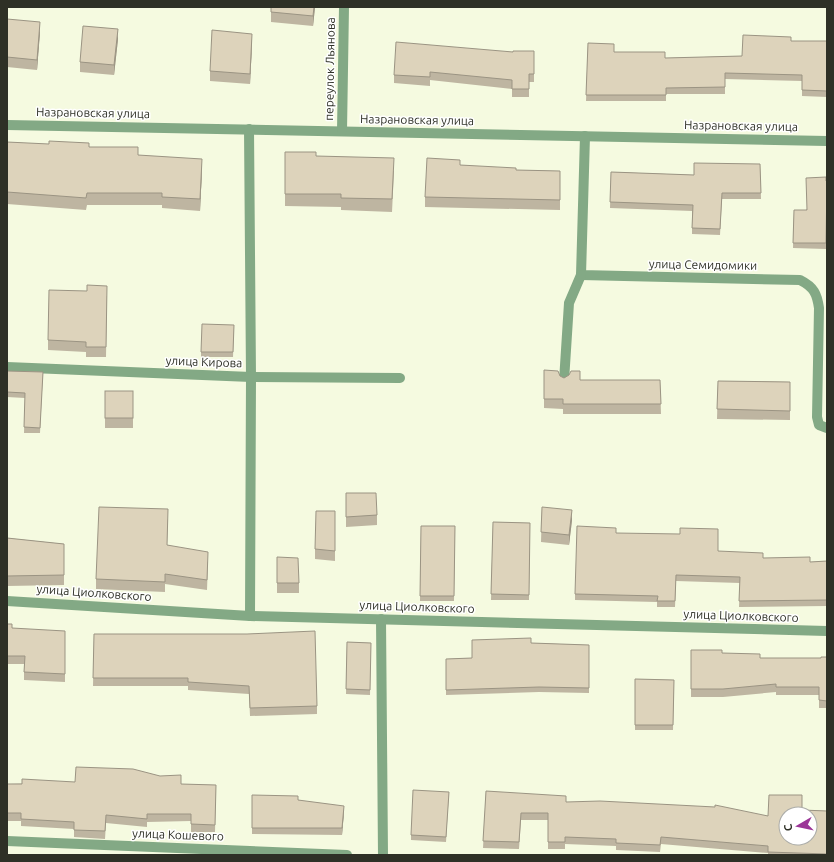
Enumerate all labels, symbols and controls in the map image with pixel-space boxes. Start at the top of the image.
street label: переулок Льянова [322,17,337,121]
street label: Назрановская улица [36,105,150,120]
street label: Назрановская улица [360,112,474,127]
street label: Назрановская улица [684,118,798,133]
street label: улица Семидомики [649,257,757,272]
street label: улица Кирова [165,354,243,369]
street label: улица Циолковского [36,582,152,603]
street label: улица Циолковского [359,598,475,615]
street label: улица Циолковского [683,607,799,624]
north arrow [778,806,818,846]
text: С [782,823,795,832]
street label: улица Кошевого [132,826,224,843]

